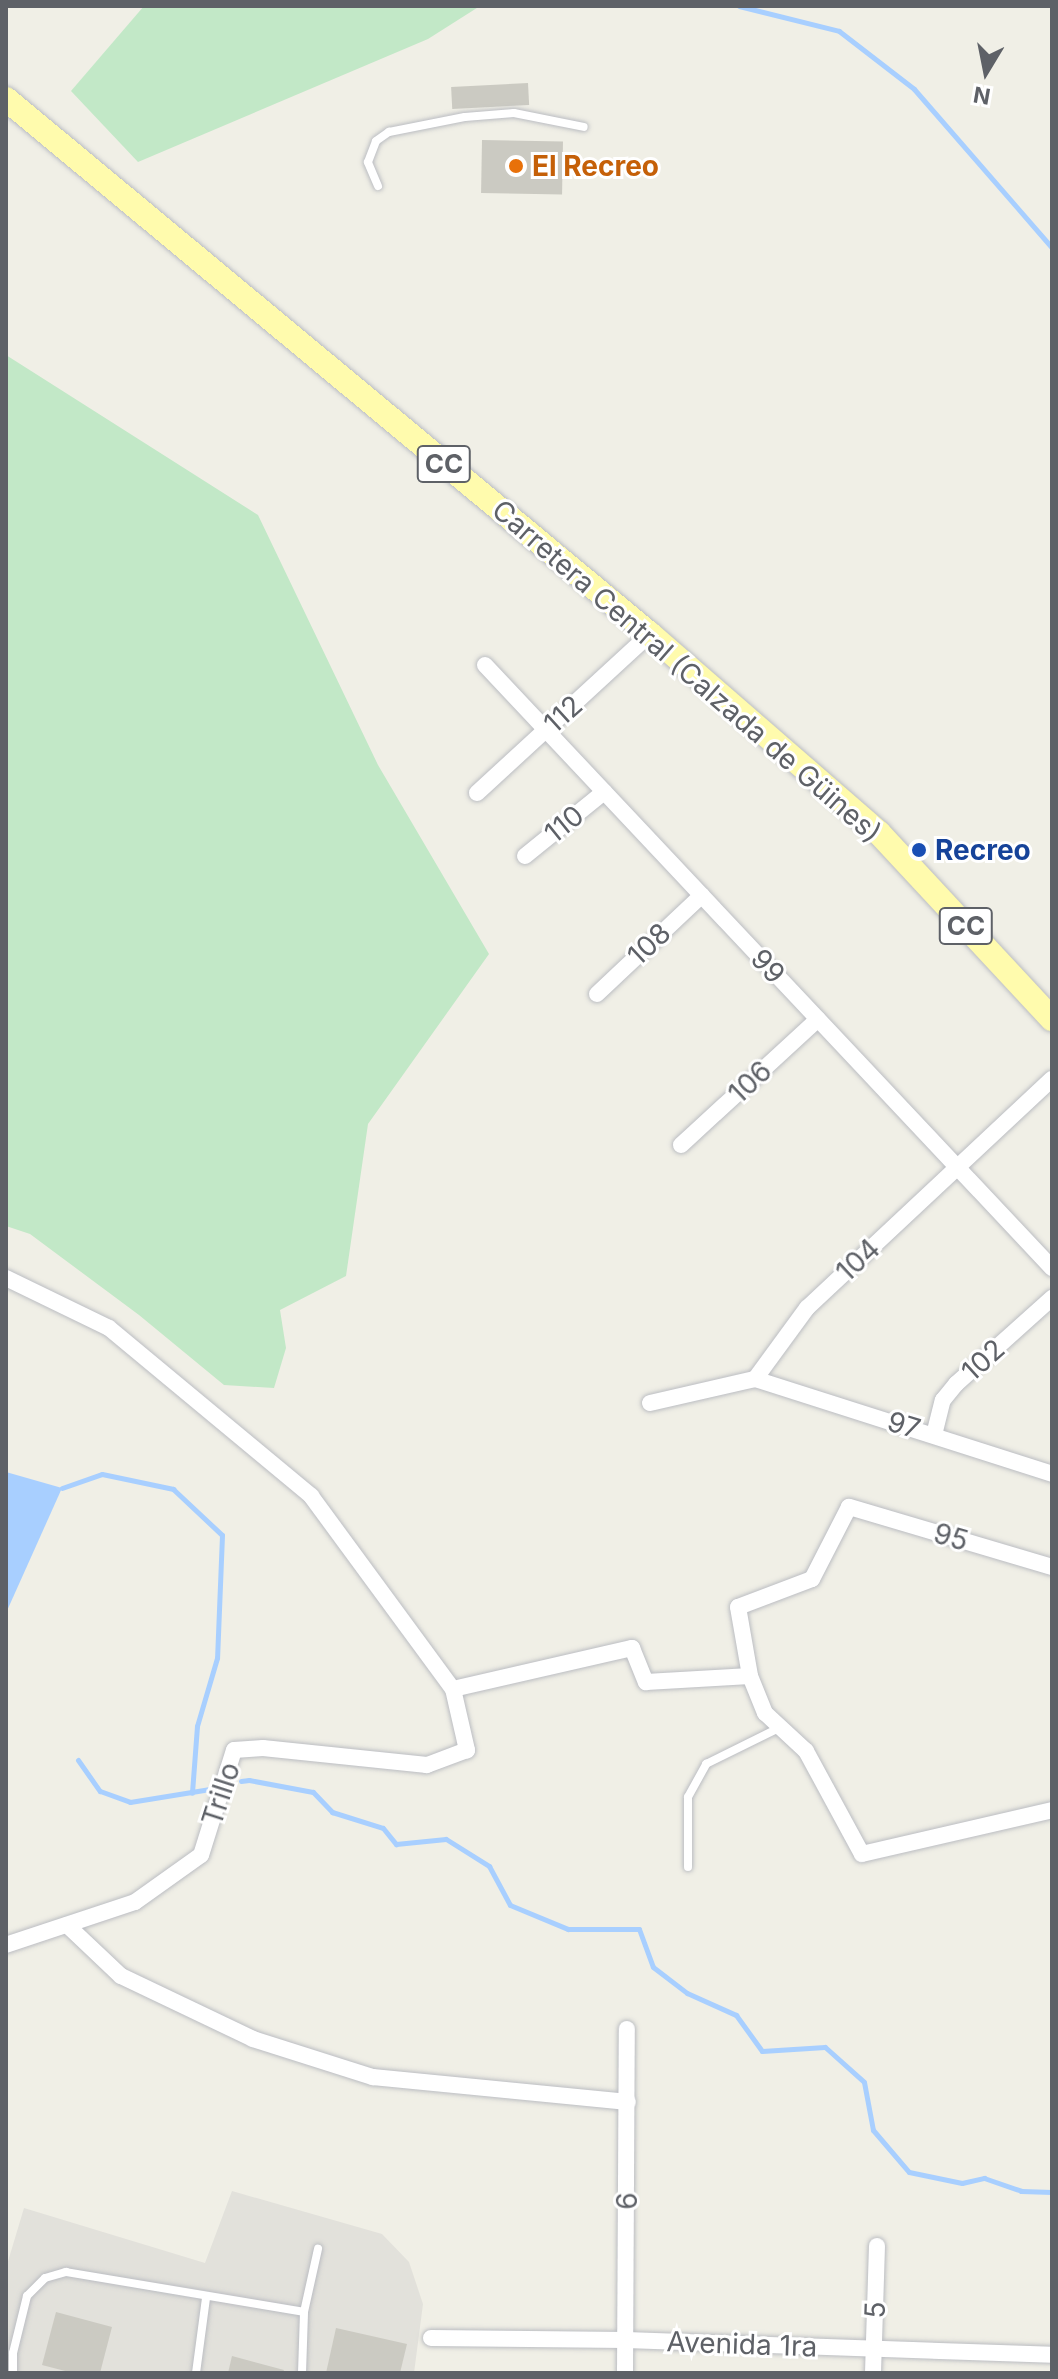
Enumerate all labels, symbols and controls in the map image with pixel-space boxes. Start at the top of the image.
north arrow [946,32,1026,112]
text: N [971,81,992,110]
place label: El Recreo [532,149,659,183]
marker: El Recreo [507,157,525,175]
road number: CC [416,442,472,486]
street label: Carretera Central (Calzada de Güines) [485,493,889,849]
street label: 112 [537,688,589,740]
street label: 110 [538,798,590,850]
place label: Recreo [935,833,1031,867]
marker: Recreo [910,841,928,859]
road number: CC [938,904,994,948]
street label: 108 [621,916,677,972]
street label: 99 [744,942,792,990]
street label: 106 [722,1054,778,1110]
street label: 104 [829,1232,887,1288]
street label: 102 [955,1332,1011,1388]
street label: 97 [883,1404,925,1446]
street label: 95 [930,1516,972,1558]
street label: Trillo [195,1758,247,1830]
street label: 6 [610,2192,644,2210]
street label: 5 [858,2301,892,2319]
street label: Avenida 1ra [666,2325,818,2363]

